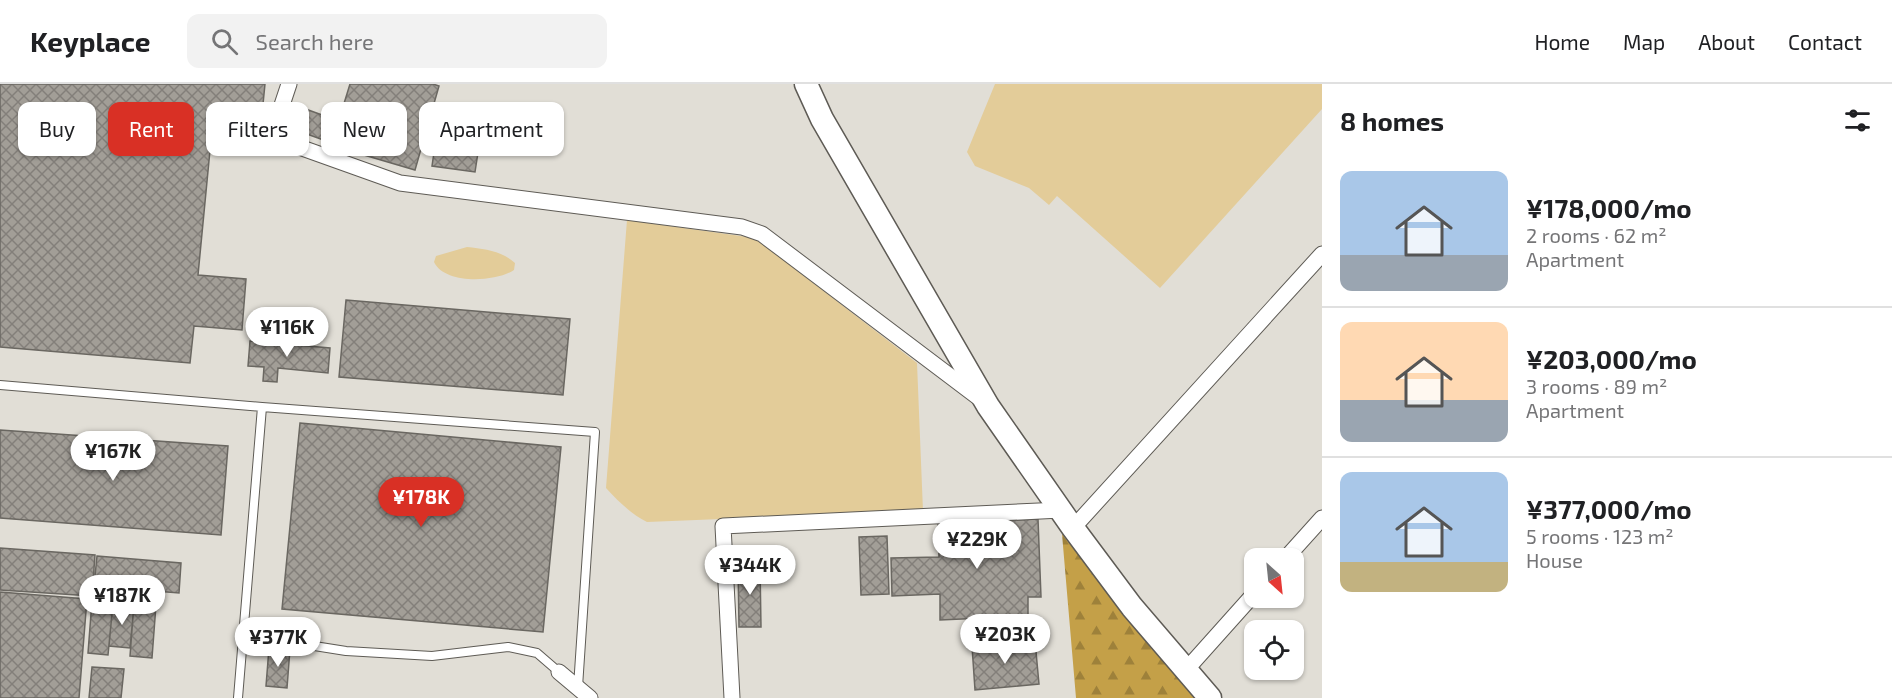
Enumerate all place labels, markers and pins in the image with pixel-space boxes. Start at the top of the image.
pin: ¥116K [245,307,329,358]
pin: ¥167K [71,431,155,482]
pin: ¥178K [379,477,463,528]
pin: ¥229K [935,519,1019,570]
pin: ¥344K [708,545,792,596]
pin: ¥187K [80,575,164,626]
pin: ¥203K [963,614,1047,665]
pin: ¥377K [236,617,320,668]

